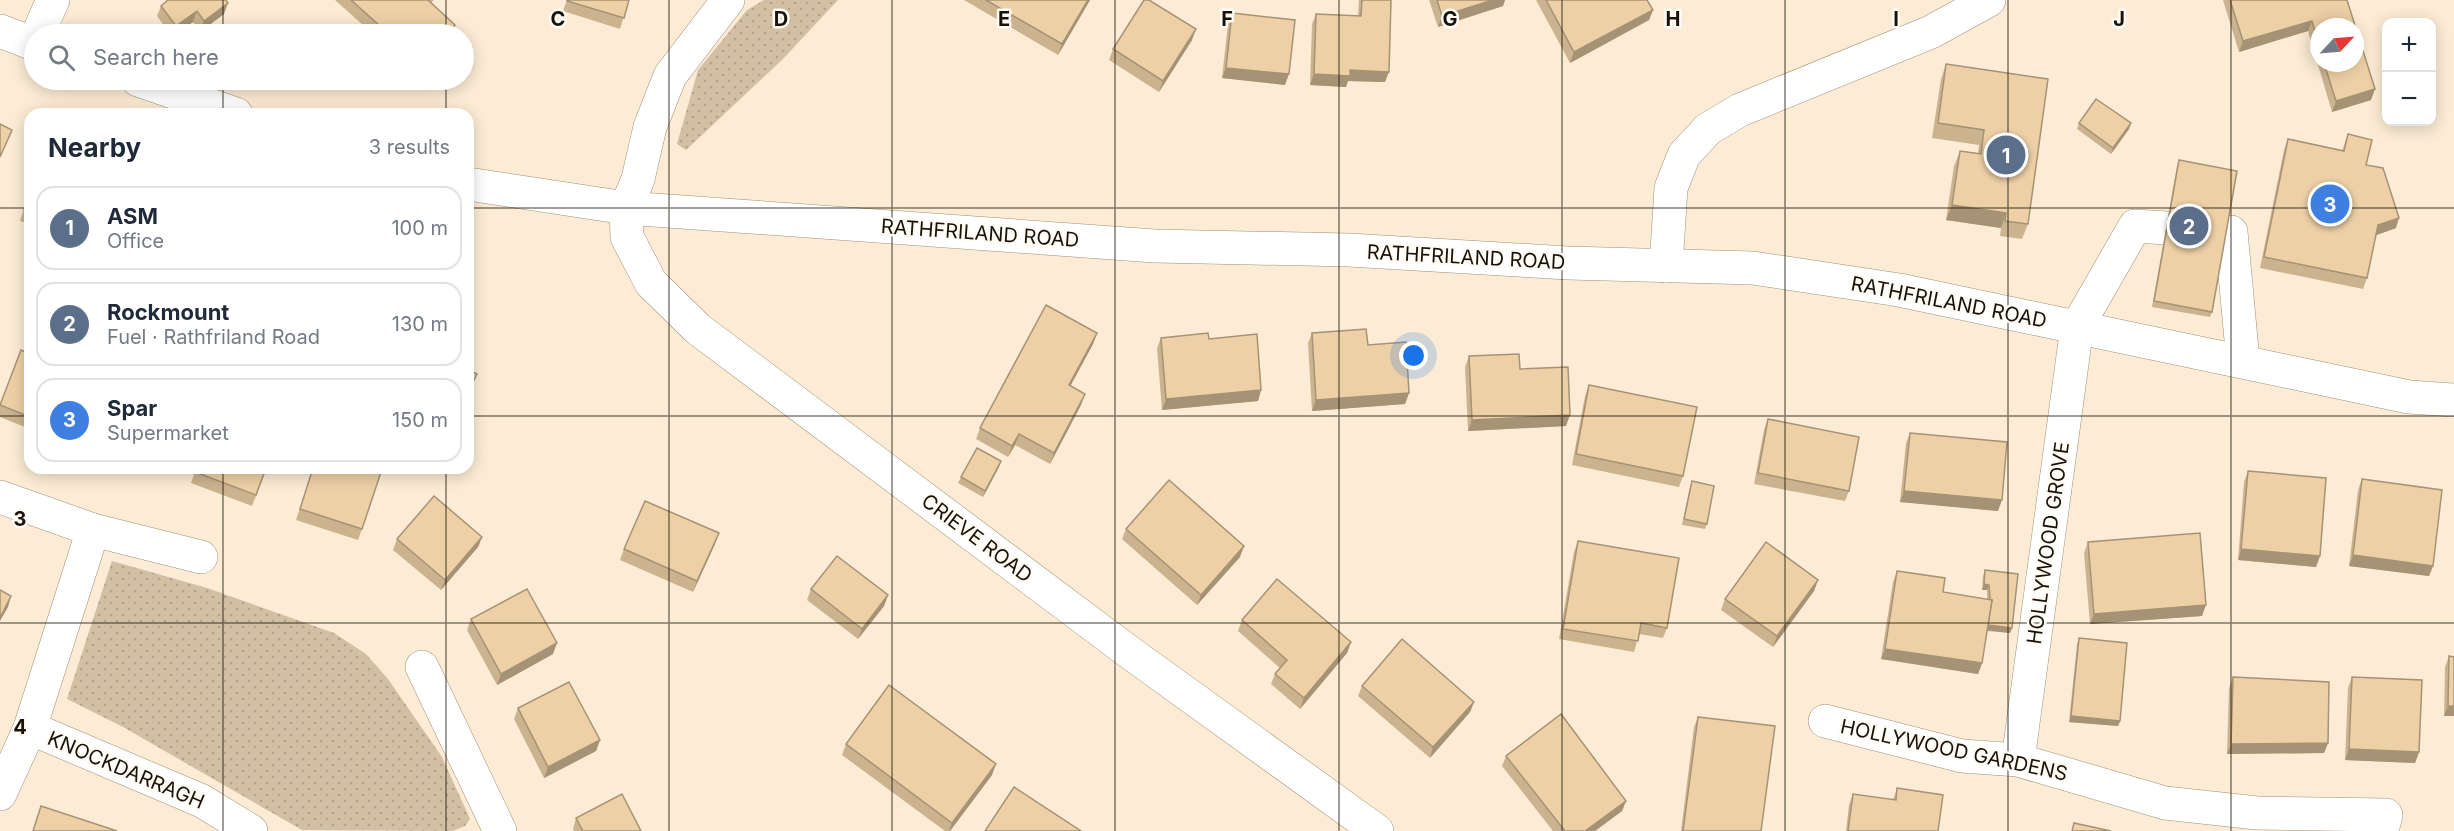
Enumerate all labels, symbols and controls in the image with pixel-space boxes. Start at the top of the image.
text: C [551,7,565,31]
text: D [774,7,788,31]
text: E [998,7,1010,31]
text: F [1221,7,1233,31]
text: G [1442,7,1458,31]
text: H [1666,7,1680,31]
text: I [1893,7,1899,31]
text: J [2113,7,2125,31]
north arrow [2310,18,2364,72]
map controls [2382,18,2436,126]
button: + [2382,18,2436,72]
search box [24,24,474,90]
icon: search [45,41,78,74]
text: Search here [93,44,219,70]
button: − [2382,72,2436,126]
text: Nearby [48,132,141,163]
pin: 1 [1986,132,2026,178]
text: 3 results [369,135,450,159]
pin: 3 [2310,182,2350,226]
text: ASM [107,203,158,229]
pin: 2 [2170,204,2208,248]
street label: RATHFRILAND ROAD [880,214,1080,252]
text: 1 [65,216,74,240]
text: 100 m [391,216,448,240]
text: Office [107,229,164,253]
street label: RATHFRILAND ROAD [1366,240,1566,274]
street label: RATHFRILAND ROAD [1849,271,2049,333]
text: Rockmount [107,299,229,325]
text: 2 [63,312,76,336]
text: 130 m [392,312,448,336]
text: Fuel · Rathfriland Road [107,325,320,349]
your location [1399,341,1428,370]
text: Spar [107,395,157,421]
text: 3 [63,408,76,432]
text: 150 m [392,408,448,432]
text: Supermarket [107,421,229,445]
street label: HOLLYWOOD GROVE [2022,440,2074,646]
street label: CRIEVE ROAD [917,489,1037,587]
text: 3 [14,507,26,531]
street label: HOLLYWOOD GARDENS [1838,714,2070,786]
text: 4 [13,715,27,739]
street label: KNOCKDARRAGH [44,726,208,814]

